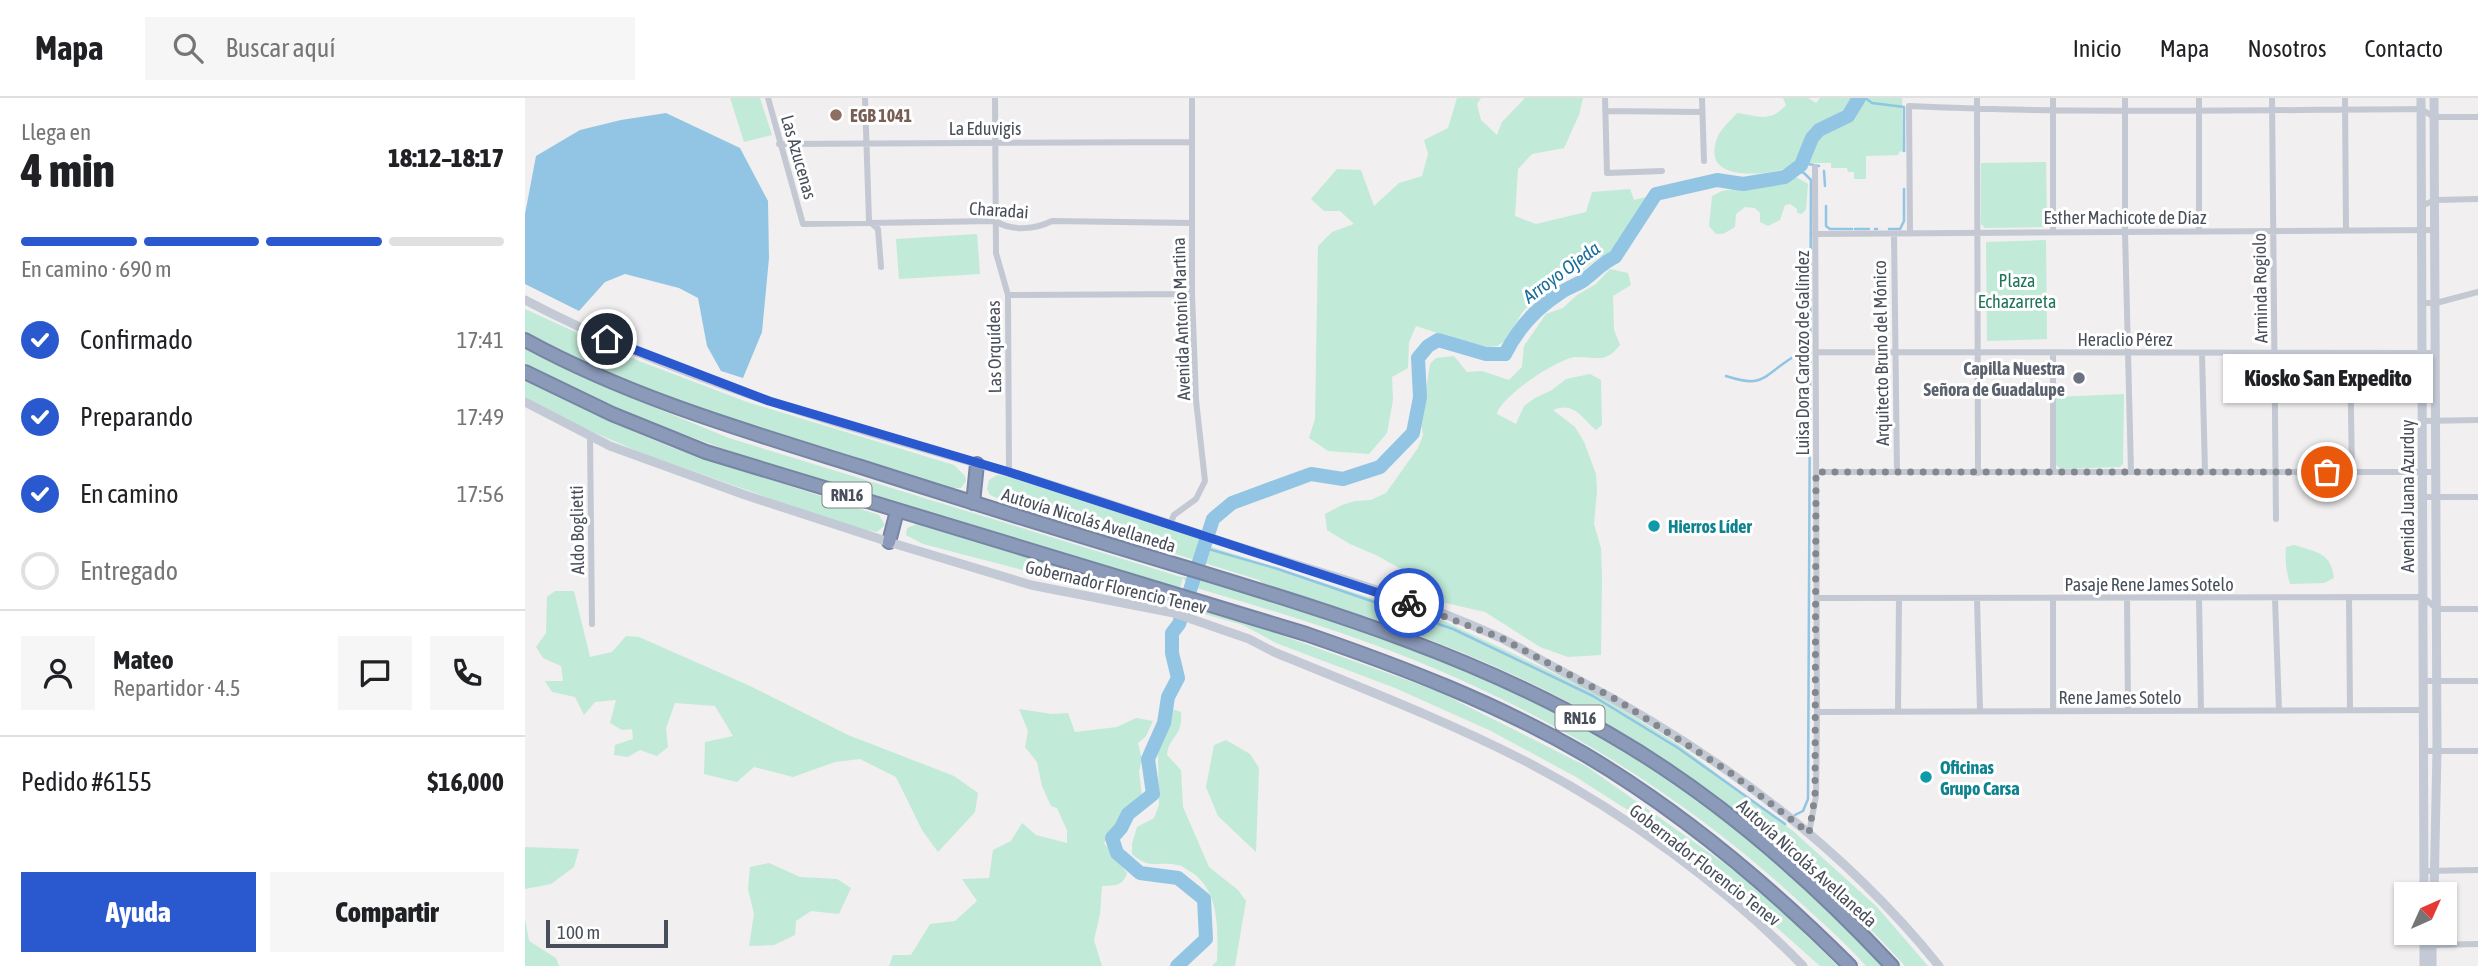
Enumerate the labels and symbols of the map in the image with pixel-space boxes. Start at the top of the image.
place label: EGB 1041 [850,105,912,126]
marker: EGB 1041 [828,107,844,123]
street label: Las Azucenas [777,113,821,201]
street label: La Eduvigis [949,118,1021,139]
street label: Charadai [969,197,1029,223]
street label: Esther Machicote de Díaz [2044,207,2207,228]
street label: Arminda Rogiolo [2249,233,2271,343]
street label: Avenida Antonio Martina [1168,237,1194,401]
water label: Arroyo Ojeda [1518,237,1604,308]
street label: Luisa Dora Cardozo de Galíndez [1792,250,1813,456]
street label: Arquitecto Bruno del Mónico [1869,260,1893,446]
park label: Plaza Echazarreta [1978,270,2056,312]
street label: Las Orquídeas [983,300,1005,394]
pin [577,309,637,369]
street label: Heraclio Pérez [2077,329,2173,350]
callout: Kiosko San Expedito [2222,353,2432,402]
place label: Capilla Nuestra Señora de Guadalupe [1923,358,2065,400]
marker: Capilla Nuestra Señora de Guadalupe [2071,370,2087,386]
street label: Avenida Juana Azurduy [2397,420,2418,572]
pin [2297,442,2357,502]
road number: RN16 [823,482,871,508]
street label: Autovía Nicolás Avellaneda [999,484,1179,556]
street label: Aldo Boglietti [566,485,588,575]
place label: Hierros Líder [1668,516,1752,537]
marker: Hierros Líder [1646,518,1662,534]
street label: Gobernador Florencio Tenev [1023,556,1209,618]
courier [1374,568,1444,638]
street label: Pasaje Rene James Sotelo [2064,574,2234,595]
street label: Rene James Sotelo [2059,687,2181,708]
road number: RN16 [1555,706,1605,730]
place label: Oficinas Grupo Carsa [1940,757,2020,799]
marker: Oficinas Grupo Carsa [1918,769,1934,785]
street label: Autovía Nicolás Avellaneda [1733,795,1881,931]
street label: Gobernador Florencio Tenev [1626,800,1784,930]
north arrow [2394,882,2457,945]
scale bar [546,917,669,949]

